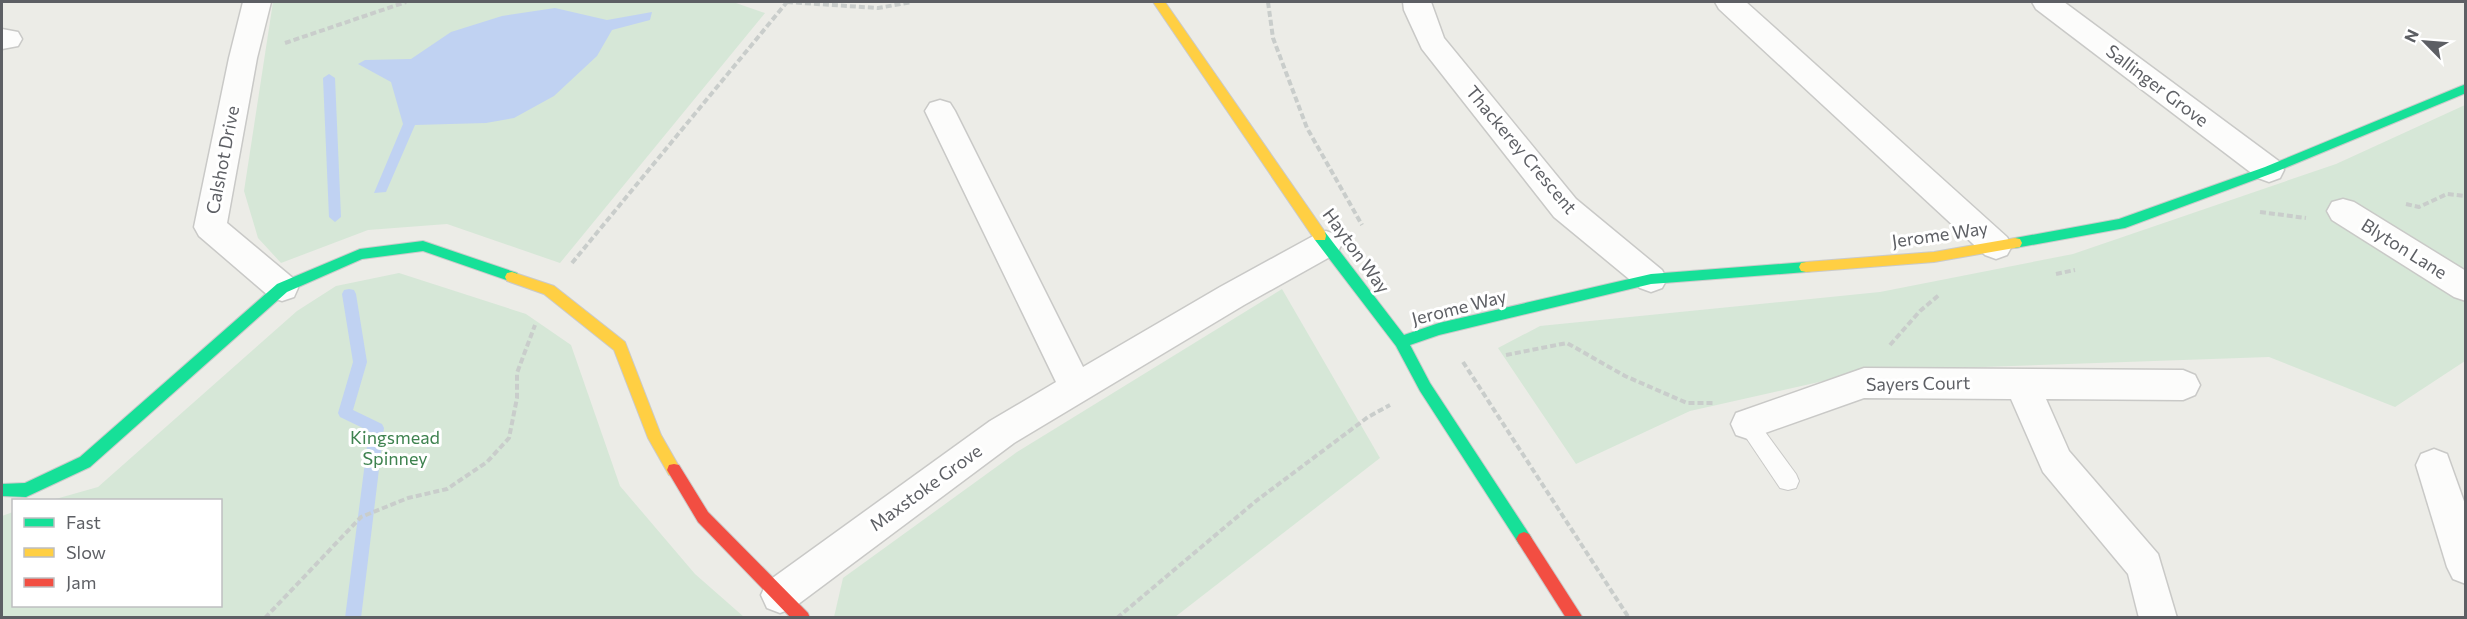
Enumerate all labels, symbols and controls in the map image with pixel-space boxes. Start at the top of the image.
north arrow [2395,12,2455,72]
text: N [2400,26,2422,45]
street label: Sallinger Grove [2102,39,2213,131]
street label: Thackerey Crescent [1462,81,1582,218]
street label: Calshot Drive [201,104,243,216]
street label: Hayton Way [1319,204,1395,297]
street label: Blyton Lane [2358,213,2451,283]
street label: Jerome Way [1890,216,1989,252]
street label: Jerome Way [1409,285,1508,329]
street label: Sayers Court [1866,371,1970,395]
park label: Kingsmead Spinney [350,426,440,469]
street label: Maxstoke Grove [865,439,986,535]
legend [12,499,222,607]
text: Fast [66,511,101,533]
text: Slow [66,541,106,563]
text: Jam [66,571,96,593]

